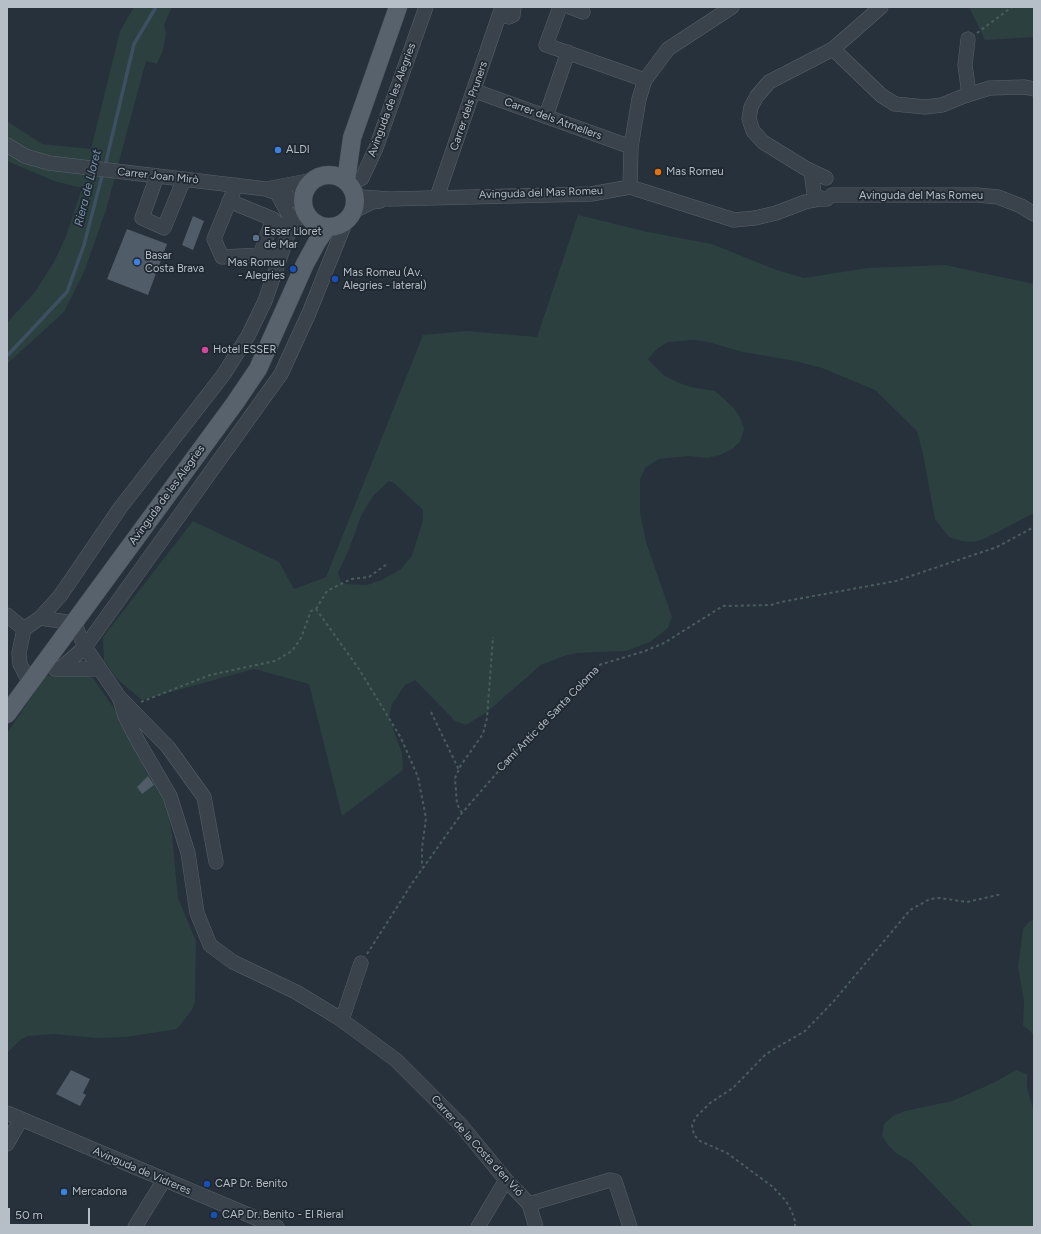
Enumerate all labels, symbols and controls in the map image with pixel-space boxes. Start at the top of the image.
street label: Avinguda de les Alegries [365,41,419,159]
street label: Carrer dels Pruners [448,60,490,152]
street label: Carrer dels Atmellers [502,95,604,143]
place label: ALDI [286,143,310,157]
marker: ALDI [273,145,283,155]
water label: Riera de Lloret [71,148,105,228]
street label: Carrer Joan Mirò [117,165,199,187]
place label: Mas Romeu [666,165,724,179]
marker: Mas Romeu [653,167,663,177]
street label: Avinguda del Mas Romeu [479,184,603,202]
street label: Avinguda del Mas Romeu [859,189,983,203]
place label: Esser Lloret de Mar [264,225,322,251]
marker: Esser Lloret de Mar [251,233,261,243]
place label: Basar Costa Brava [145,249,204,275]
place label: Mas Romeu - Alegries [227,256,285,282]
marker: Basar Costa Brava [132,257,142,267]
marker: Mas Romeu - Alegries [288,264,298,274]
place label: Mas Romeu (Av. Alegries - lateral) [343,266,427,292]
marker: Mas Romeu (Av. Alegries - lateral) [330,274,340,284]
place label: Hotel ESSER [213,343,276,357]
marker: Hotel ESSER [200,345,210,355]
street label: Avinguda de les Alegries [126,442,208,548]
street label: Camí Antic de Santa Coloma [494,664,602,774]
street label: Carrer de la Costa d'en Vió [428,1093,526,1199]
street label: Avinguda de Vidreres [91,1144,193,1198]
place label: CAP Dr. Benito [215,1177,288,1191]
marker: CAP Dr. Benito [202,1179,212,1189]
place label: Mercadona [72,1185,127,1199]
marker: Mercadona [59,1187,69,1197]
scale bar [10,1200,92,1226]
text: 50 m [15,1208,43,1222]
place label: CAP Dr. Benito - El Rieral [222,1208,344,1222]
marker: CAP Dr. Benito - El Rieral [209,1210,219,1220]

